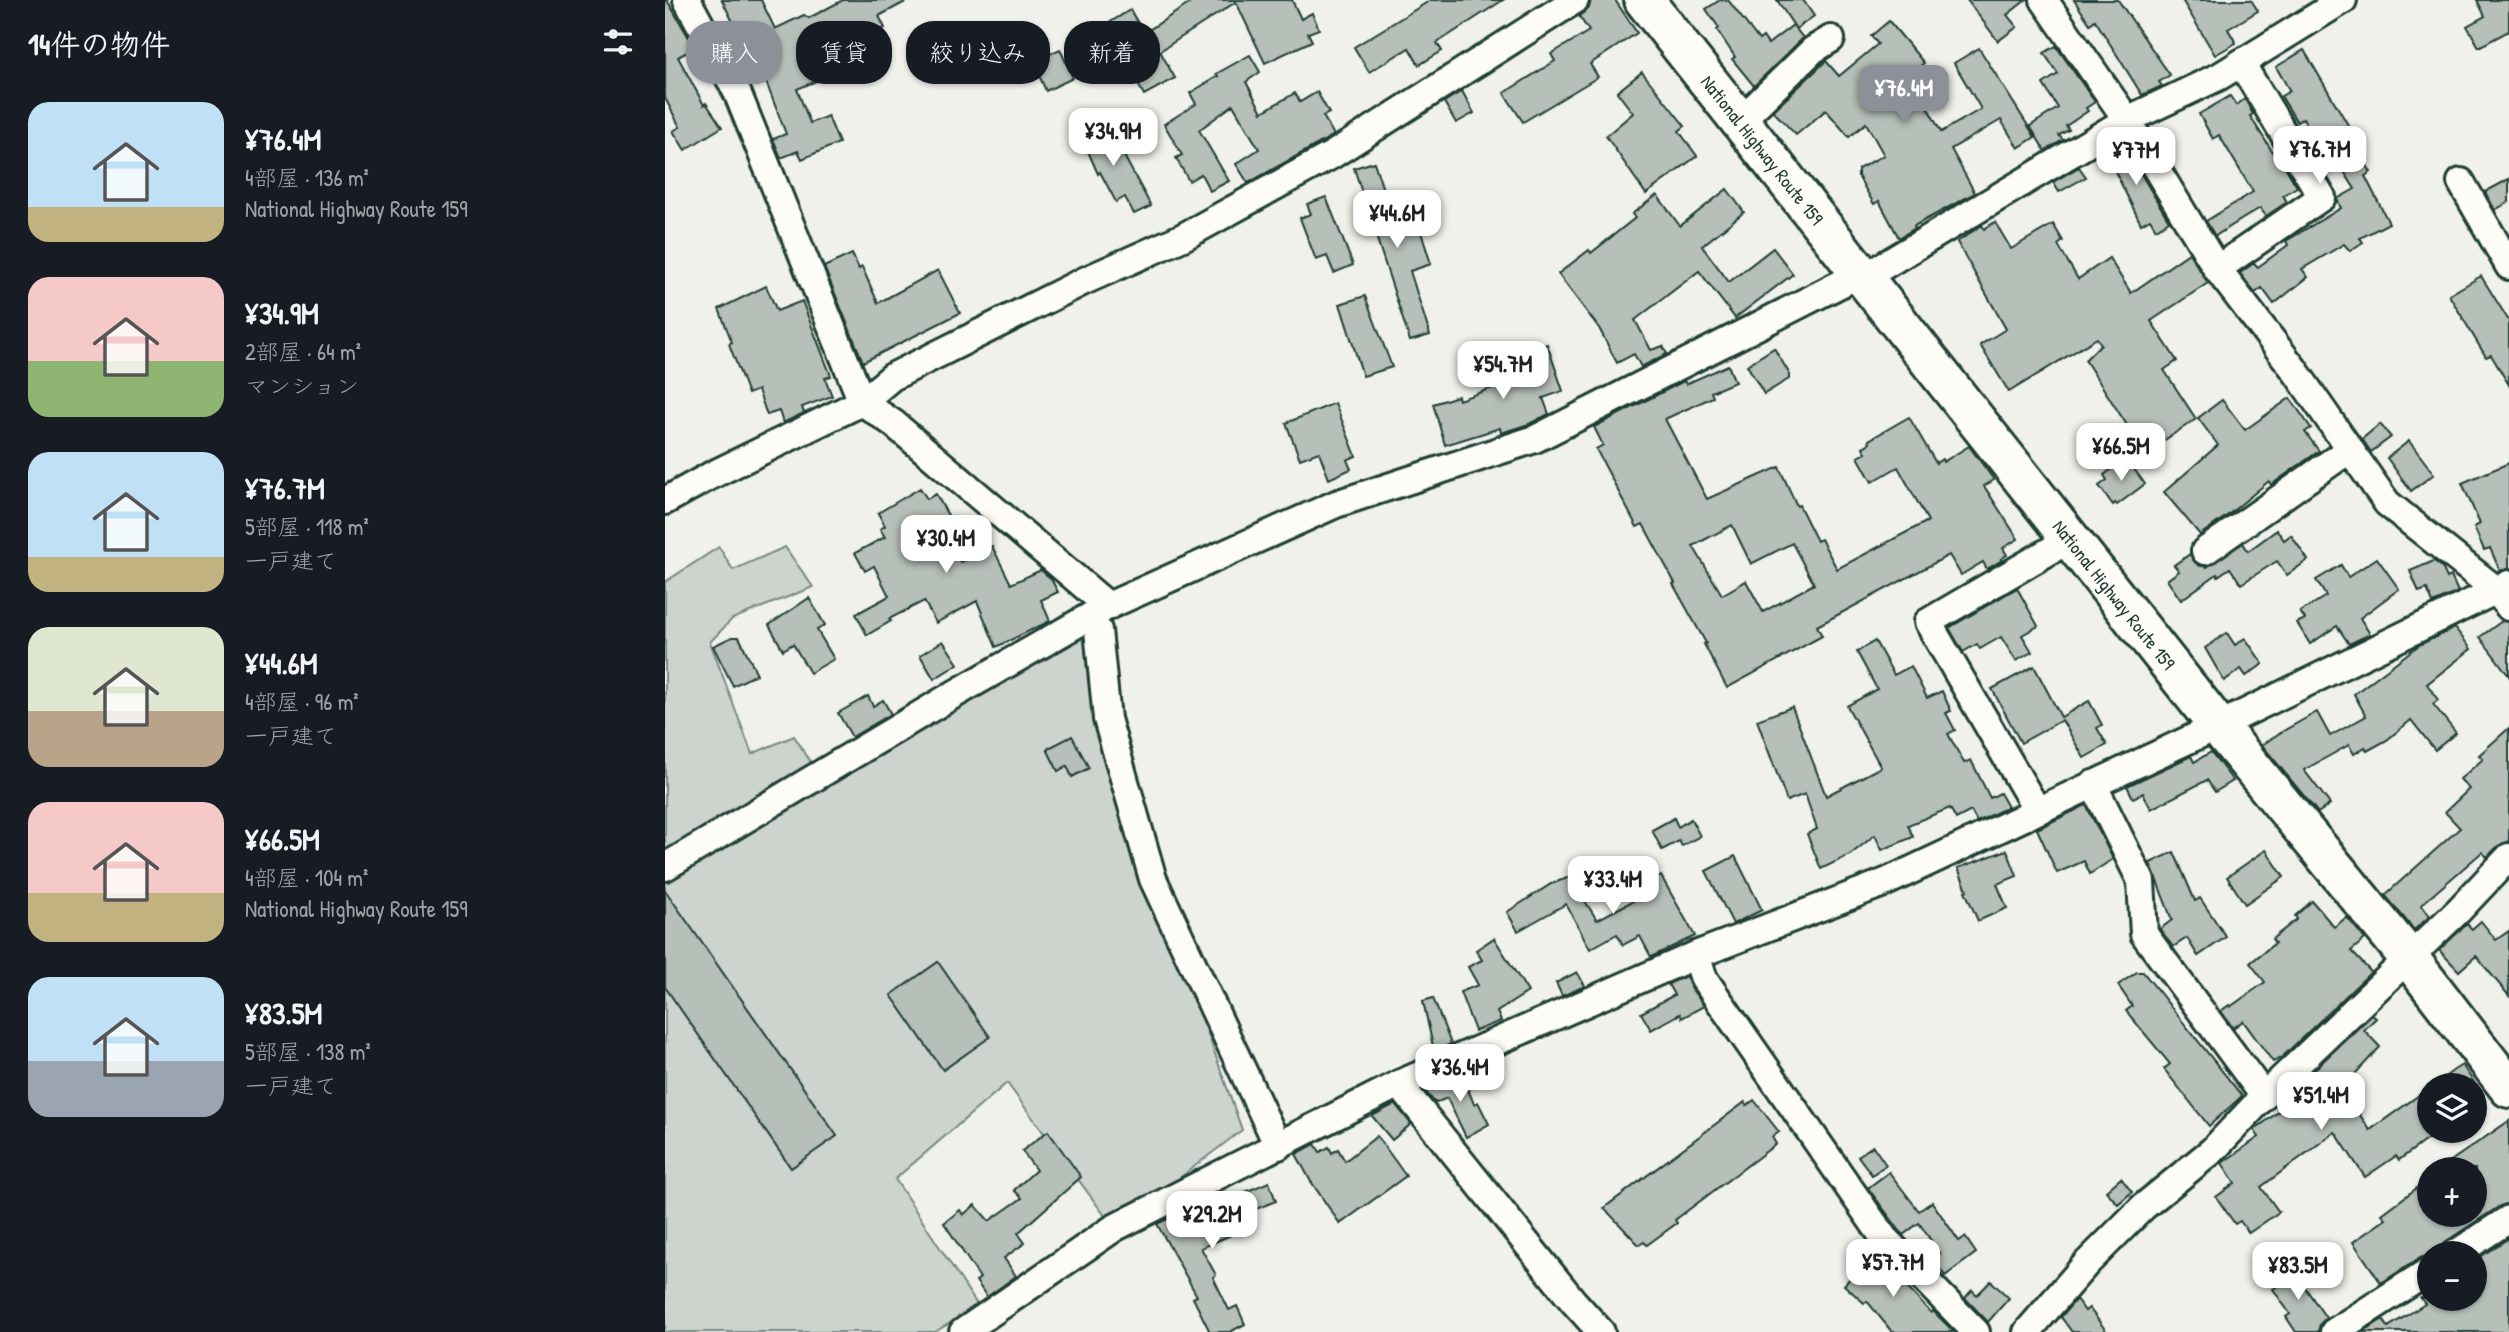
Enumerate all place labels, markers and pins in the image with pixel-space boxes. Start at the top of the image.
pin: ¥76.4M [1847,66,1961,125]
pin: ¥34.9M [1056,108,1170,168]
pin: ¥76.7M [2263,127,2377,186]
pin: ¥77M [2095,128,2177,187]
pin: ¥44.6M [1340,190,1454,250]
pin: ¥54.7M [1446,342,1560,401]
pin: ¥66.5M [2064,424,2178,483]
pin: ¥30.4M [889,516,1003,575]
pin: ¥33.4M [1556,856,1670,916]
pin: ¥36.4M [1403,1044,1517,1104]
pin: ¥51.4M [2264,1072,2378,1132]
pin: ¥29.2M [1155,1192,1269,1251]
pin: ¥57.7M [1836,1240,1950,1299]
pin: ¥83.5M [2241,1242,2355,1302]

